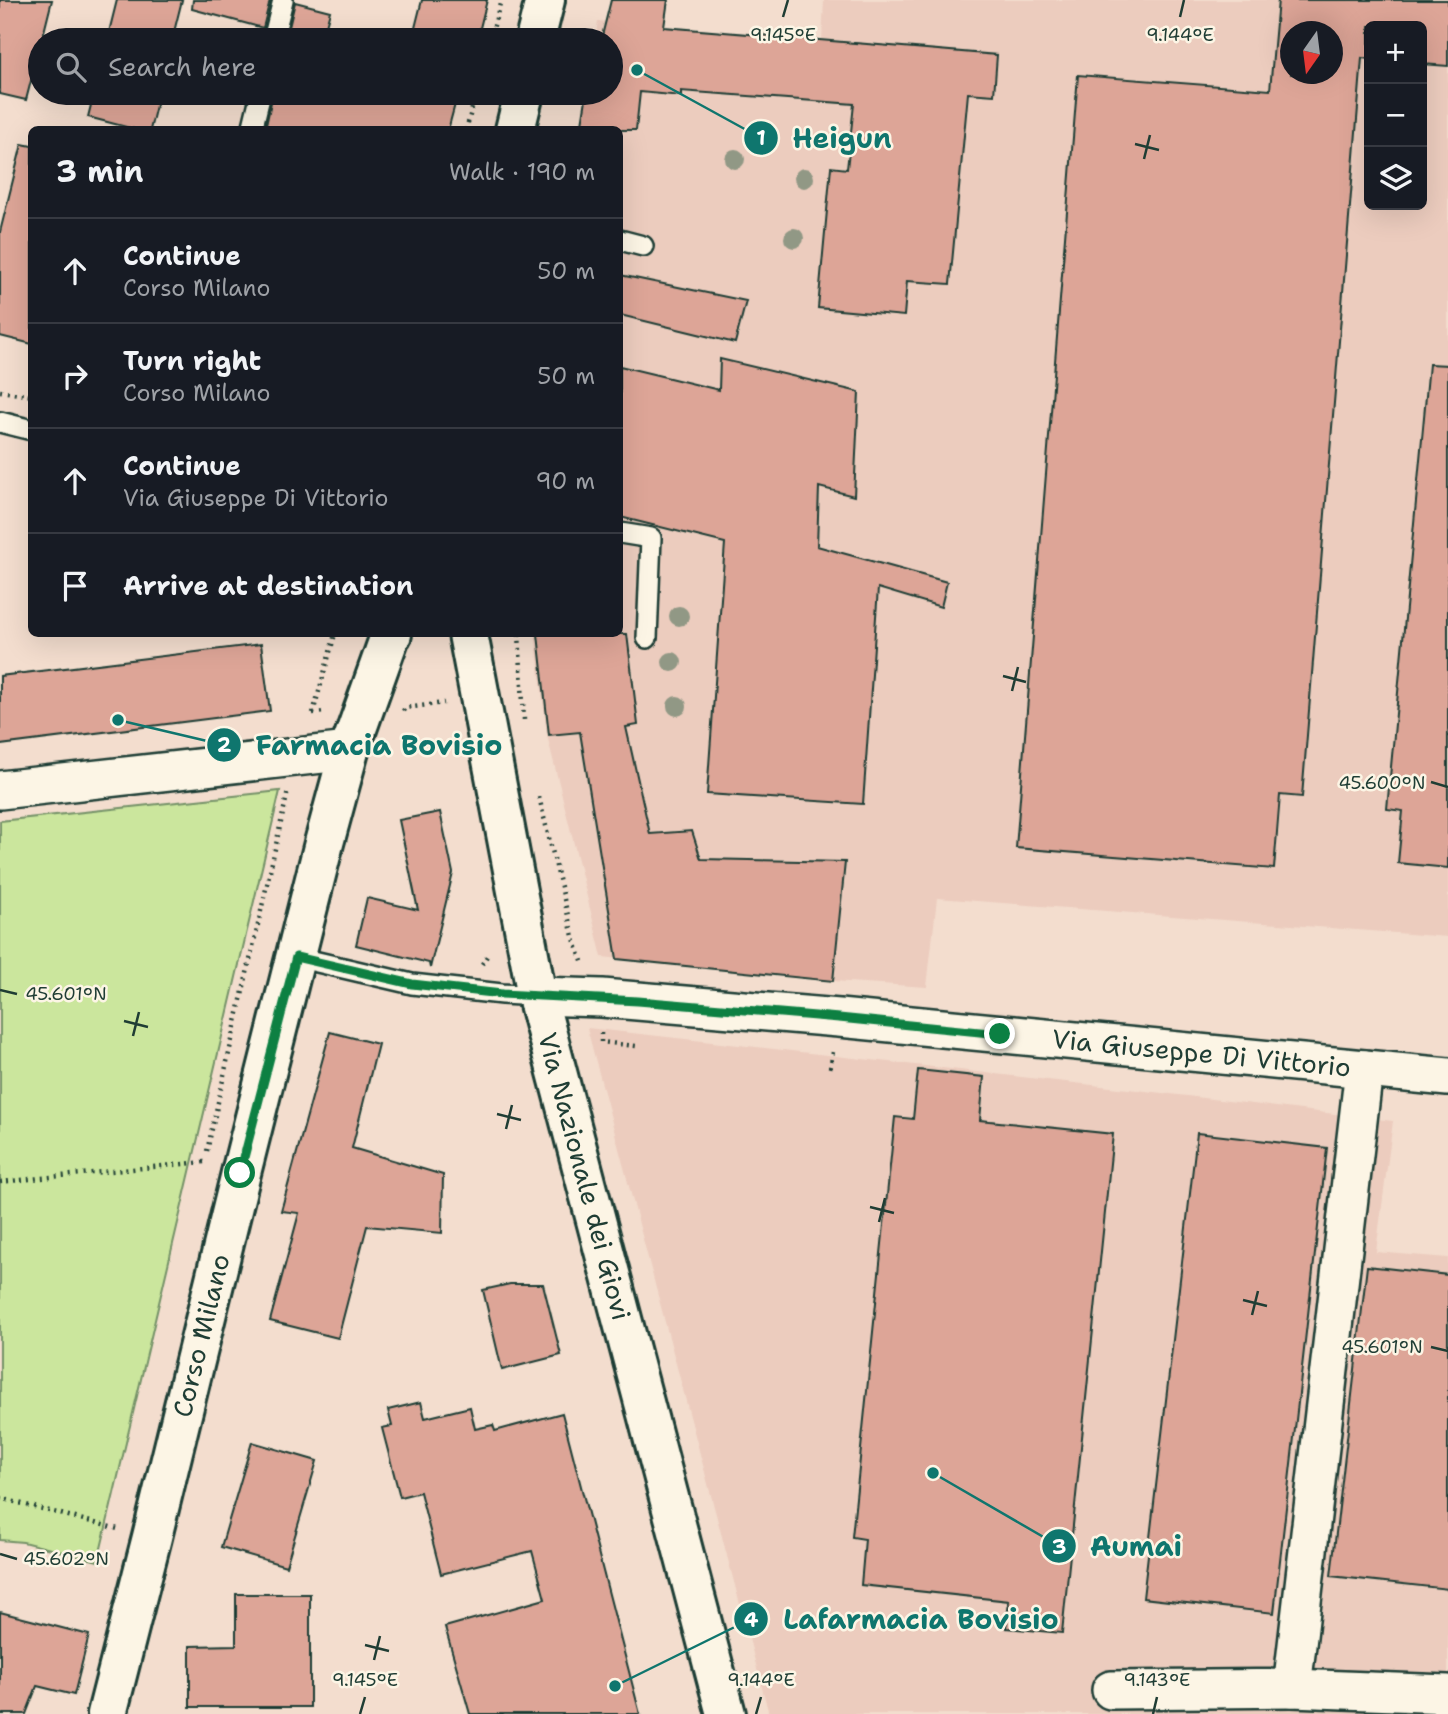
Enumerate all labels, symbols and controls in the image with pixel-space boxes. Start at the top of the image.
north arrow [1280,21,1343,84]
map controls [1364,21,1427,210]
button: + [1364,21,1427,84]
text: 9.145°E [750,23,816,47]
text: 9.144°E [1146,23,1214,47]
search box [28,28,623,105]
icon: search [52,48,90,86]
text: Search here [108,49,257,84]
button: − [1364,84,1427,147]
callout: Heigun [744,113,906,162]
text: Heigun [792,119,892,157]
text: 1 [756,124,766,152]
button: layers [1364,147,1427,210]
text: 3 min [56,151,143,192]
text: Walk · 190 m [449,157,595,187]
text: Continue [123,238,241,273]
icon: ahead [56,252,94,290]
text: 50 m [537,256,595,286]
text: Corso Milano [123,273,270,303]
text: Turn right [123,343,261,378]
icon: right [56,357,94,395]
text: 50 m [537,361,595,391]
text: Corso Milano [123,378,270,408]
text: Continue [123,448,241,483]
icon: ahead [56,462,94,500]
text: 90 m [535,466,595,496]
text: Via Giuseppe Di Vittorio [123,483,388,513]
icon: arrive [56,567,94,605]
text: Arrive at destination [123,568,413,603]
callout: Farmacia Bovisio [206,720,516,769]
text: Farmacia Bovisio [256,726,502,764]
text: 2 [217,731,232,759]
text: 45.600°N [1338,771,1426,795]
text: 45.601°N [25,982,107,1006]
route end [984,1018,1015,1049]
street label: Via Giuseppe Di Vittorio [1050,1021,1353,1085]
street label: Via Nazionale dei Giovi [530,1029,640,1324]
route start [224,1157,255,1188]
street label: Corso Milano [164,1250,238,1421]
text: 45.601°N [1341,1335,1423,1359]
callout: Aumai [1041,1522,1197,1571]
text: Aumai [1090,1527,1182,1565]
text: 3 [1052,1533,1066,1561]
text: 45.602°N [23,1547,109,1571]
callout: Lafarmacia Bovisio [734,1595,1072,1644]
text: Lafarmacia Bovisio [783,1600,1059,1638]
text: 4 [744,1606,759,1634]
text: 9.145°E [332,1668,398,1692]
text: 9.144°E [727,1668,795,1692]
text: 9.143°E [1124,1668,1190,1692]

